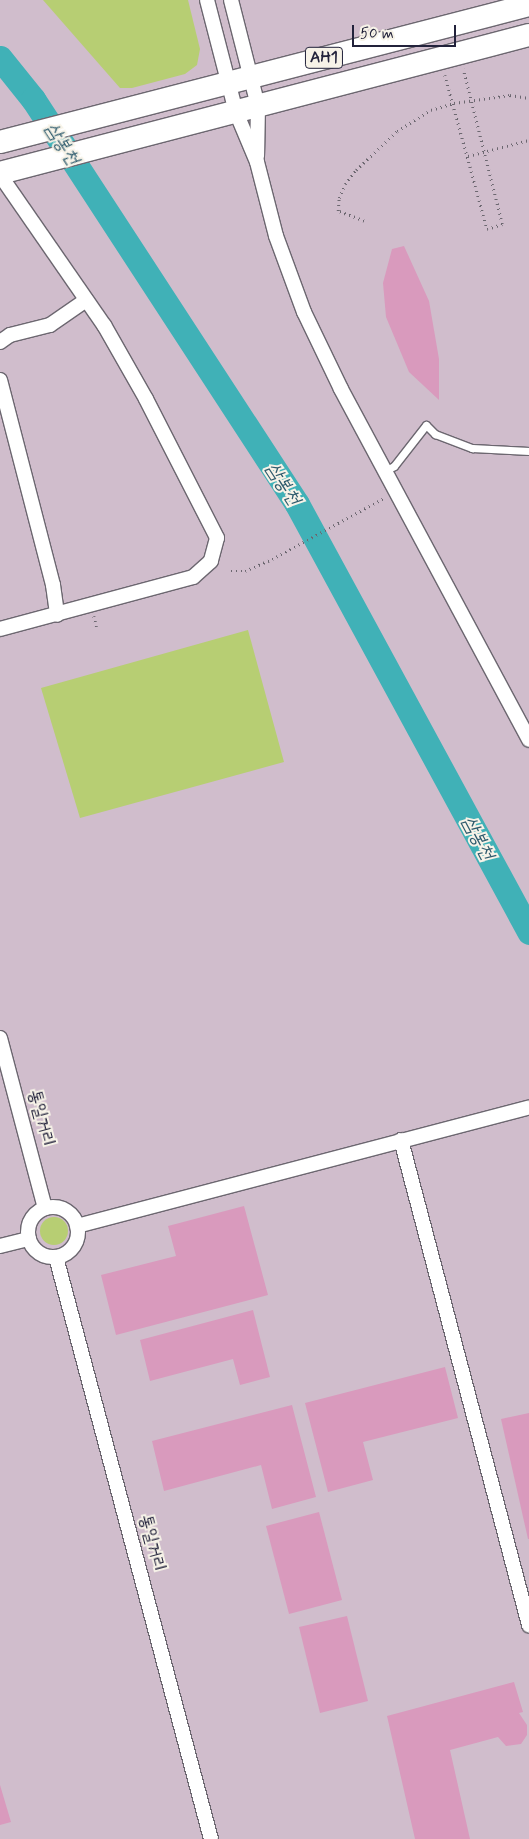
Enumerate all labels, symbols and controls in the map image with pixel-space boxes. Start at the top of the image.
scale bar [354,15,458,47]
text: 50 m [360,24,394,44]
road number: AH1 [304,44,344,72]
water label: 삼봉천 [40,119,84,169]
water label: 삼봉천 [261,459,305,509]
water label: 삼봉천 [457,812,499,864]
street label: 통일거리 [23,1087,59,1149]
street label: 통일거리 [134,1512,170,1574]

